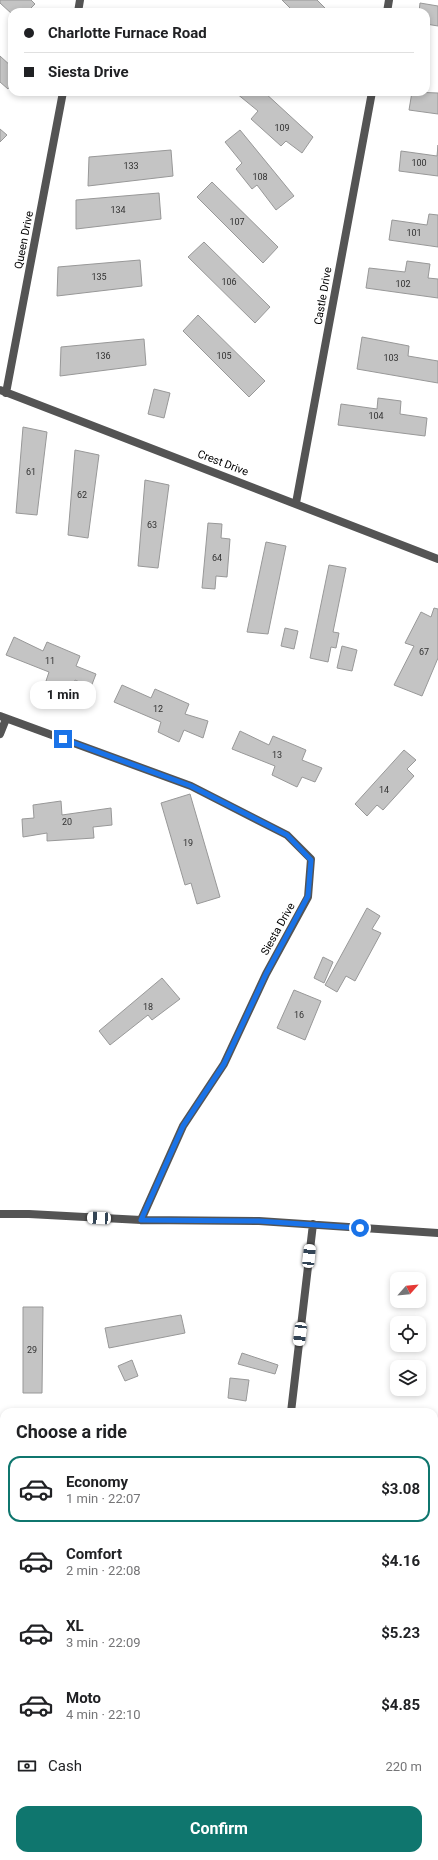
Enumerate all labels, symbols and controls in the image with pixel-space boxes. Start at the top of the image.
text: Charlotte Furnace Road [48,24,207,42]
text: Siesta Drive [48,63,129,81]
house number: 109 [274,123,290,133]
house number: 100 [411,158,427,168]
house number: 133 [123,161,139,171]
house number: 108 [252,172,268,182]
house number: 134 [110,205,126,215]
street label: Queen Drive [12,210,36,270]
house number: 107 [229,217,245,227]
house number: 101 [406,228,422,238]
street label: Castle Drive [312,266,334,326]
house number: 135 [91,272,107,282]
house number: 106 [221,277,237,287]
house number: 102 [395,279,411,289]
house number: 136 [95,351,111,361]
house number: 105 [216,351,232,361]
house number: 103 [383,353,399,363]
house number: 104 [368,411,384,421]
street label: Crest Drive [196,447,250,479]
house number: 61 [26,467,36,477]
house number: 62 [77,490,87,500]
house number: 63 [147,520,157,530]
house number: 64 [212,553,222,563]
house number: 67 [419,647,429,657]
house number: 11 [45,656,55,666]
callout: 1 min [30,681,96,709]
text: 1 min [47,687,79,702]
house number: 12 [153,704,163,714]
route end [54,730,72,748]
house number: 13 [272,750,282,760]
house number: 14 [379,785,389,795]
house number: 20 [62,817,72,827]
house number: 19 [183,838,193,848]
street label: Siesta Drive [258,900,298,957]
house number: 18 [143,1002,153,1012]
house number: 16 [294,1010,304,1020]
car [87,1211,111,1225]
route start [351,1219,369,1237]
car [302,1243,316,1269]
north arrow [390,1272,426,1308]
map controls [390,1272,426,1396]
button: locate [390,1316,426,1352]
car [293,1321,307,1347]
house number: 29 [27,1345,37,1355]
button: layers [390,1360,426,1396]
text: Choose a ride [16,1421,127,1442]
icon: car [18,1471,54,1507]
text: Economy [66,1473,128,1491]
text: $3.08 [381,1480,420,1498]
text: 1 min · 22:07 [66,1491,141,1506]
icon: car [18,1543,54,1579]
text: Comfort [66,1545,122,1563]
text: $4.16 [381,1552,420,1570]
text: 2 min · 22:08 [66,1563,141,1578]
icon: car [18,1615,54,1651]
text: XL [66,1617,84,1635]
text: $5.23 [381,1624,420,1642]
text: 3 min · 22:09 [66,1635,141,1650]
icon: car [18,1687,54,1723]
text: Moto [66,1689,101,1707]
text: $4.85 [381,1696,420,1714]
text: 4 min · 22:10 [66,1707,141,1722]
icon: cash [16,1755,38,1777]
text: Cash [48,1757,82,1775]
text: 220 m [385,1759,422,1774]
button: Confirm [16,1806,422,1852]

